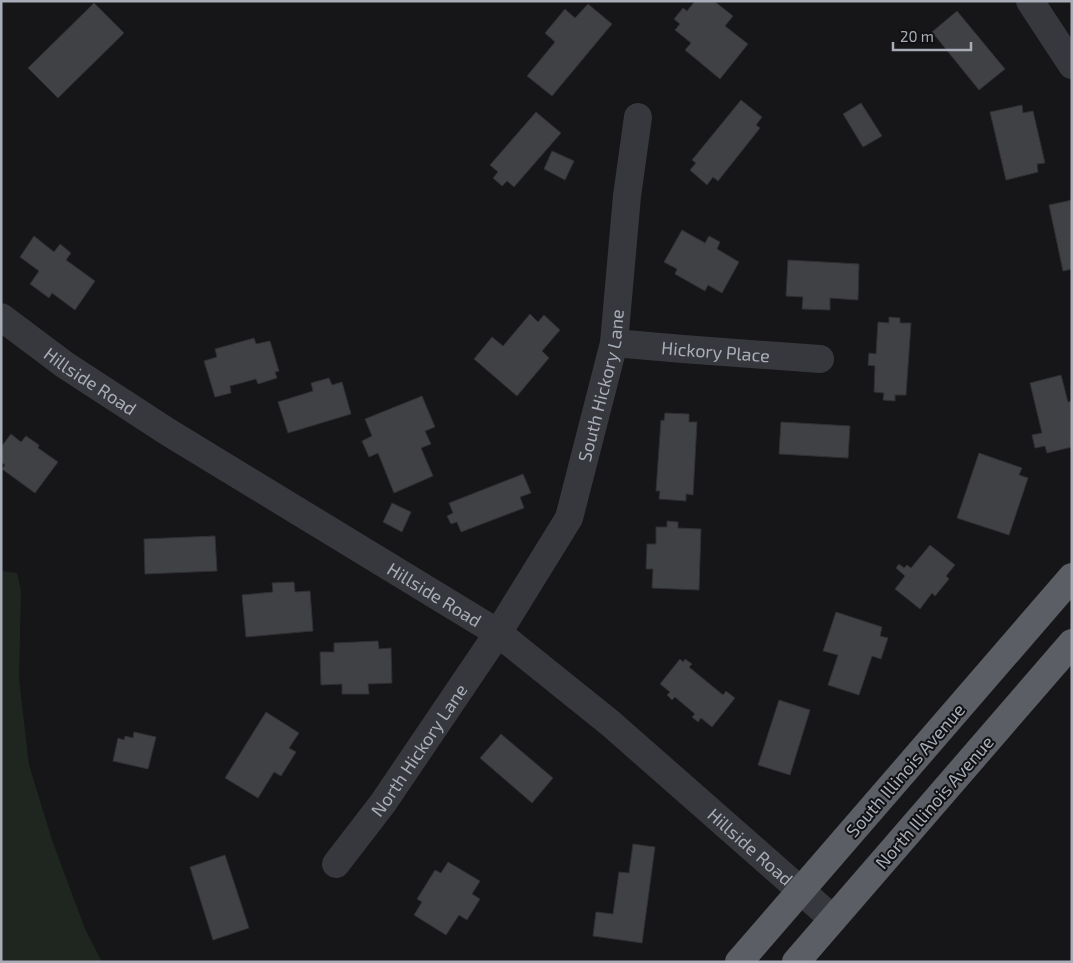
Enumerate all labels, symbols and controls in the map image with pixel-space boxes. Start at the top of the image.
scale bar [893,20,970,52]
text: 20 m [900,27,934,45]
street label: South Hickory Lane [573,308,628,464]
street label: Hickory Place [660,336,771,366]
street label: Hillside Road [40,342,141,420]
street label: Hillside Road [383,557,486,631]
street label: North Hickory Lane [366,679,472,821]
street label: South Illinois Avenue [841,699,969,841]
street label: North Illinois Avenue [870,731,998,873]
street label: Hillside Road [703,803,798,890]

